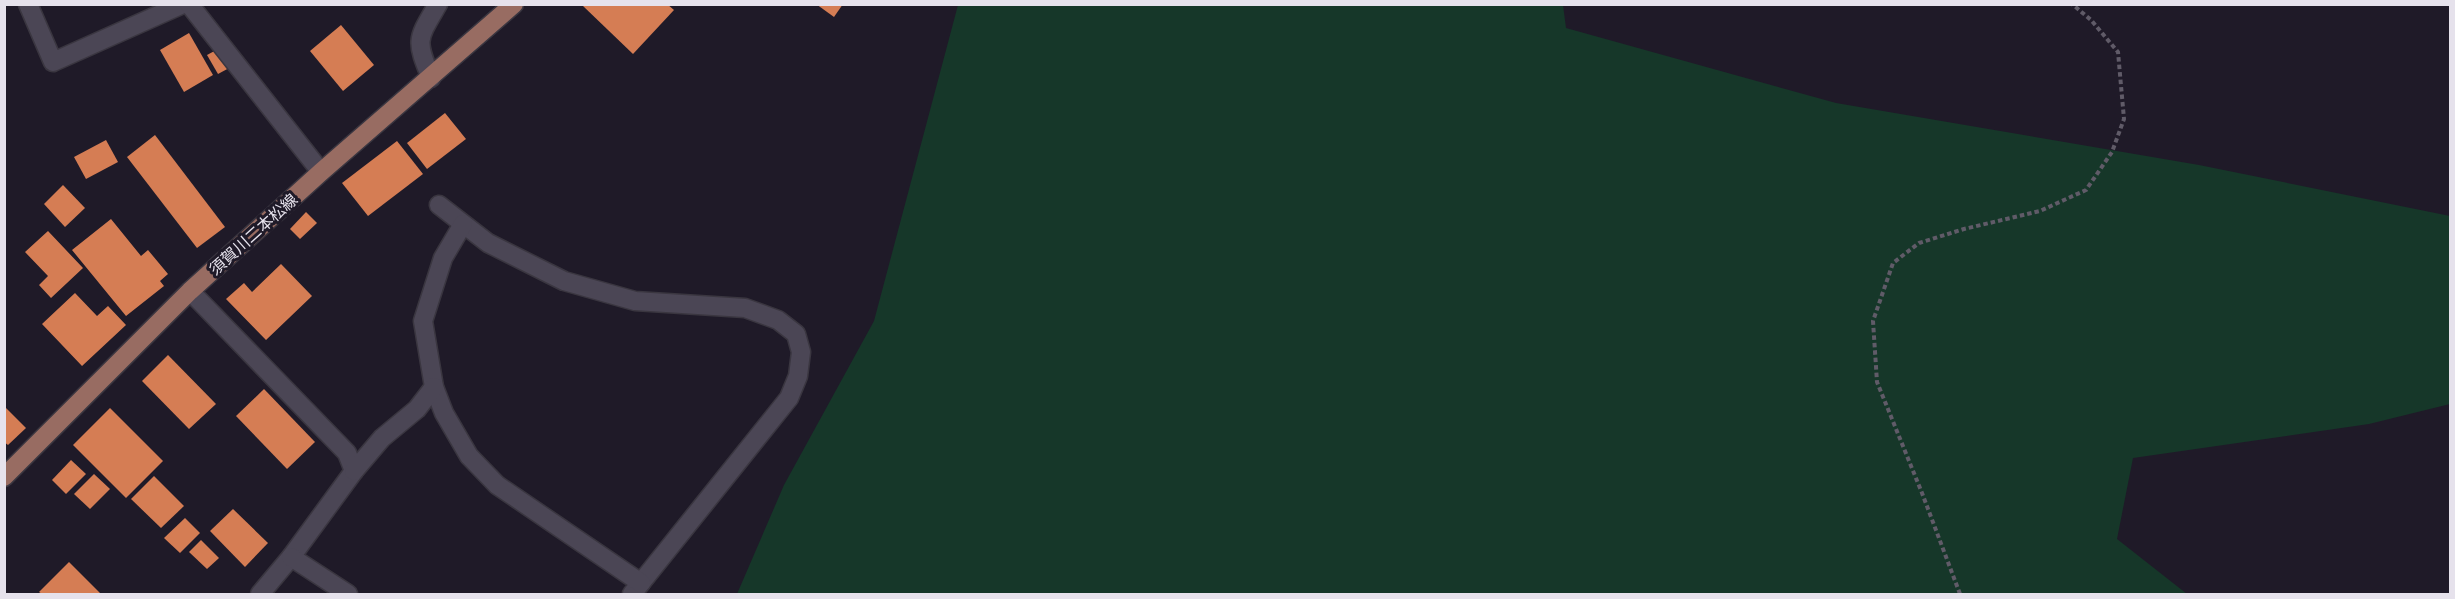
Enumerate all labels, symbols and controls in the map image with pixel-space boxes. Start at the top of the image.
street label: 須賀川二本松線 [205,189,301,279]

